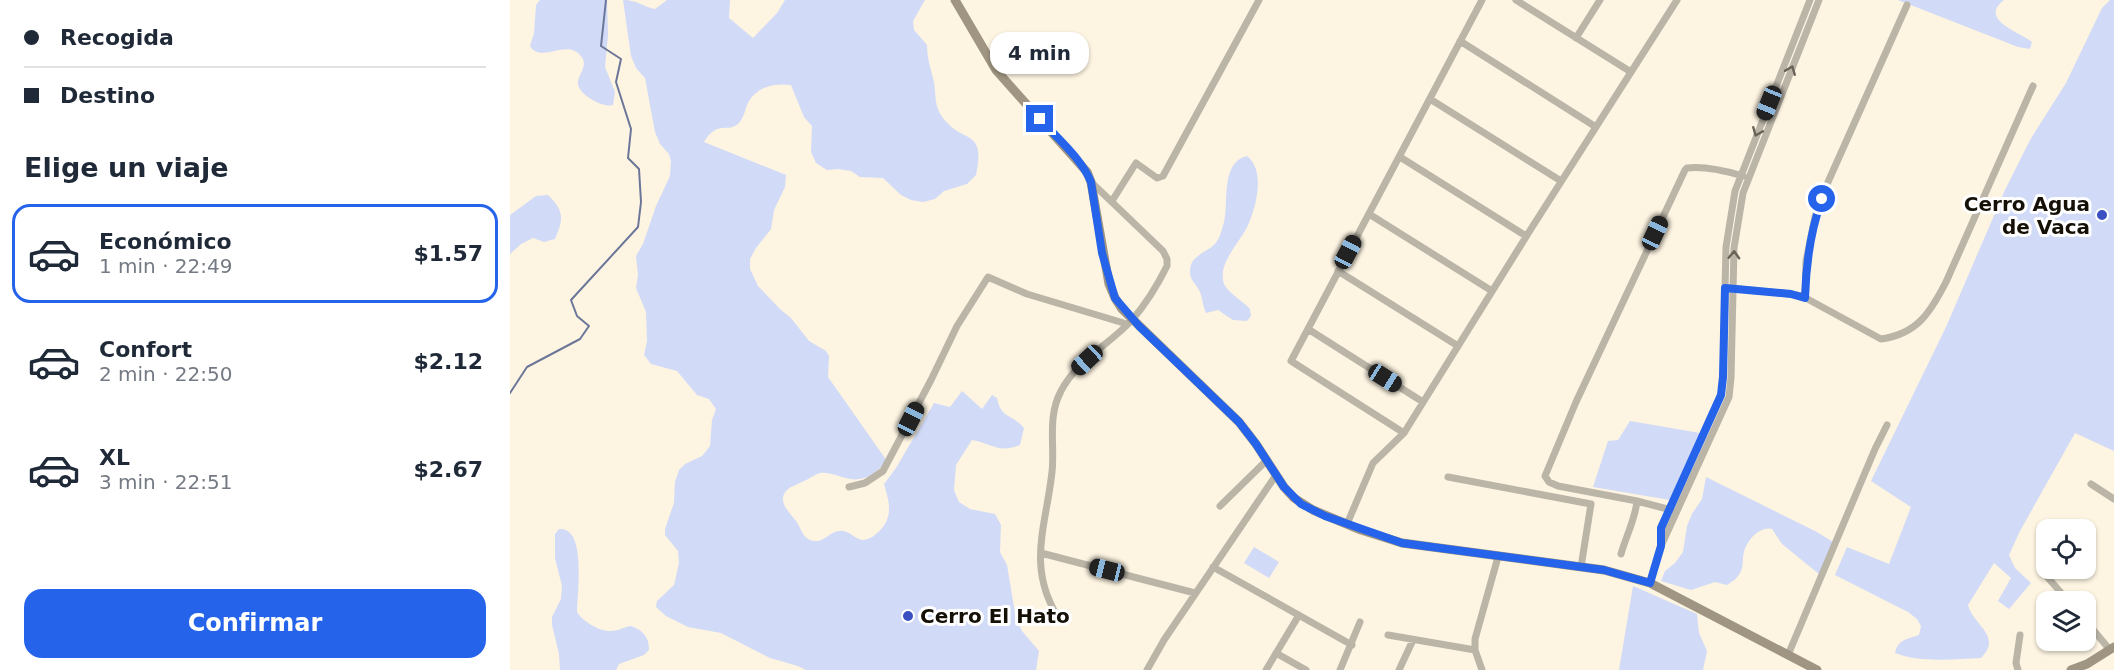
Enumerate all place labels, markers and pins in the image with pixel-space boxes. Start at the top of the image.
place label: Cerro Agua de Vaca [1964,192,2090,239]
marker: Cerro Agua de Vaca [2095,208,2109,222]
place label: Cerro El Hato [920,604,1070,628]
marker: Cerro El Hato [901,609,915,623]

